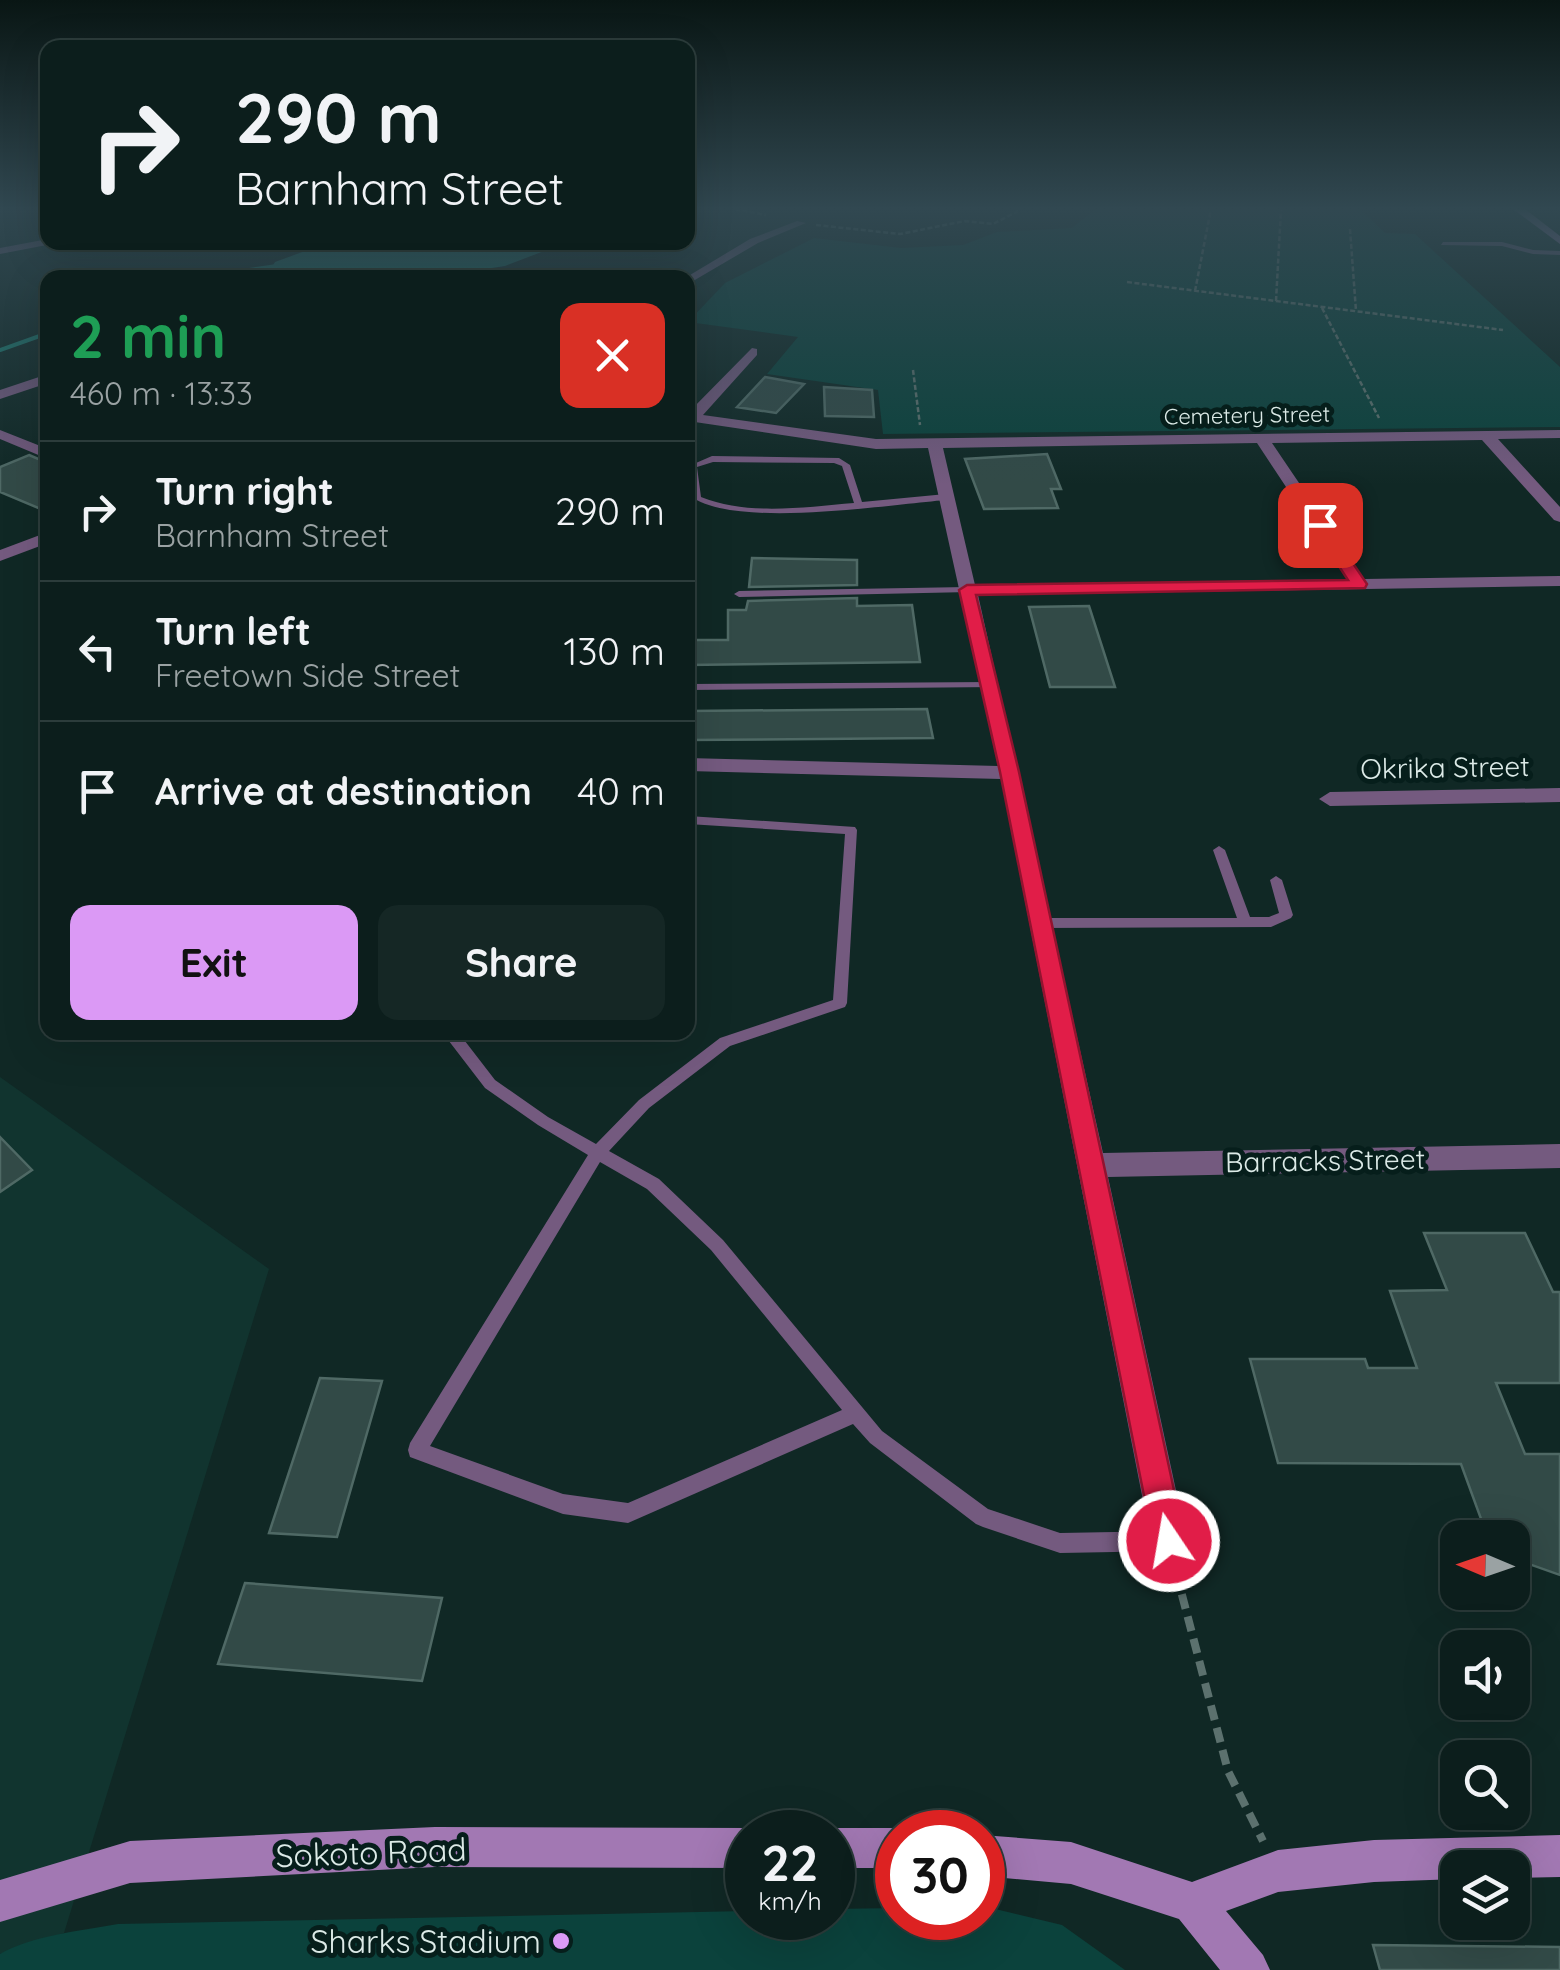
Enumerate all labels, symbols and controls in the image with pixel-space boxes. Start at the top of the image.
text: 290 m [235,73,442,161]
icon: right [70,80,200,210]
text: Barnham Street [235,160,564,216]
text: 2 min [70,298,226,373]
button: close [560,303,665,408]
text: 460 m · 13:33 [70,373,253,413]
street label: Cemetery Street [1164,400,1330,430]
text: Turn right [155,467,334,515]
pin [1278,483,1363,568]
icon: right [70,484,125,539]
text: 290 m [555,487,665,535]
icon: arrive [1293,498,1348,553]
text: Barnham Street [155,515,389,555]
text: Turn left [155,607,311,655]
icon: left [70,624,125,679]
text: 130 m [563,627,665,675]
text: Freetown Side Street [155,655,460,695]
street label: Okrika Street [1360,748,1530,786]
icon: arrive [70,764,125,819]
text: Arrive at destination [155,767,532,815]
text: 40 m [577,767,665,815]
button: Exit [70,905,358,1020]
button: Share [378,905,665,1020]
street label: Barracks Street [1225,1141,1425,1179]
position arrow [1117,1489,1221,1593]
north arrow [1440,1520,1530,1610]
map controls [1440,1520,1530,1940]
button: sound [1440,1630,1530,1720]
button: search [1440,1740,1530,1830]
speed limit sign: 30 [875,1810,1005,1940]
street label: Sokoto Road [275,1829,467,1875]
text: 22 [762,1831,818,1894]
button: layers [1440,1850,1530,1940]
text: km/h [758,1885,822,1916]
place label: Sharks Stadium [311,1921,541,1961]
marker: Sharks Stadium [550,1930,572,1952]

